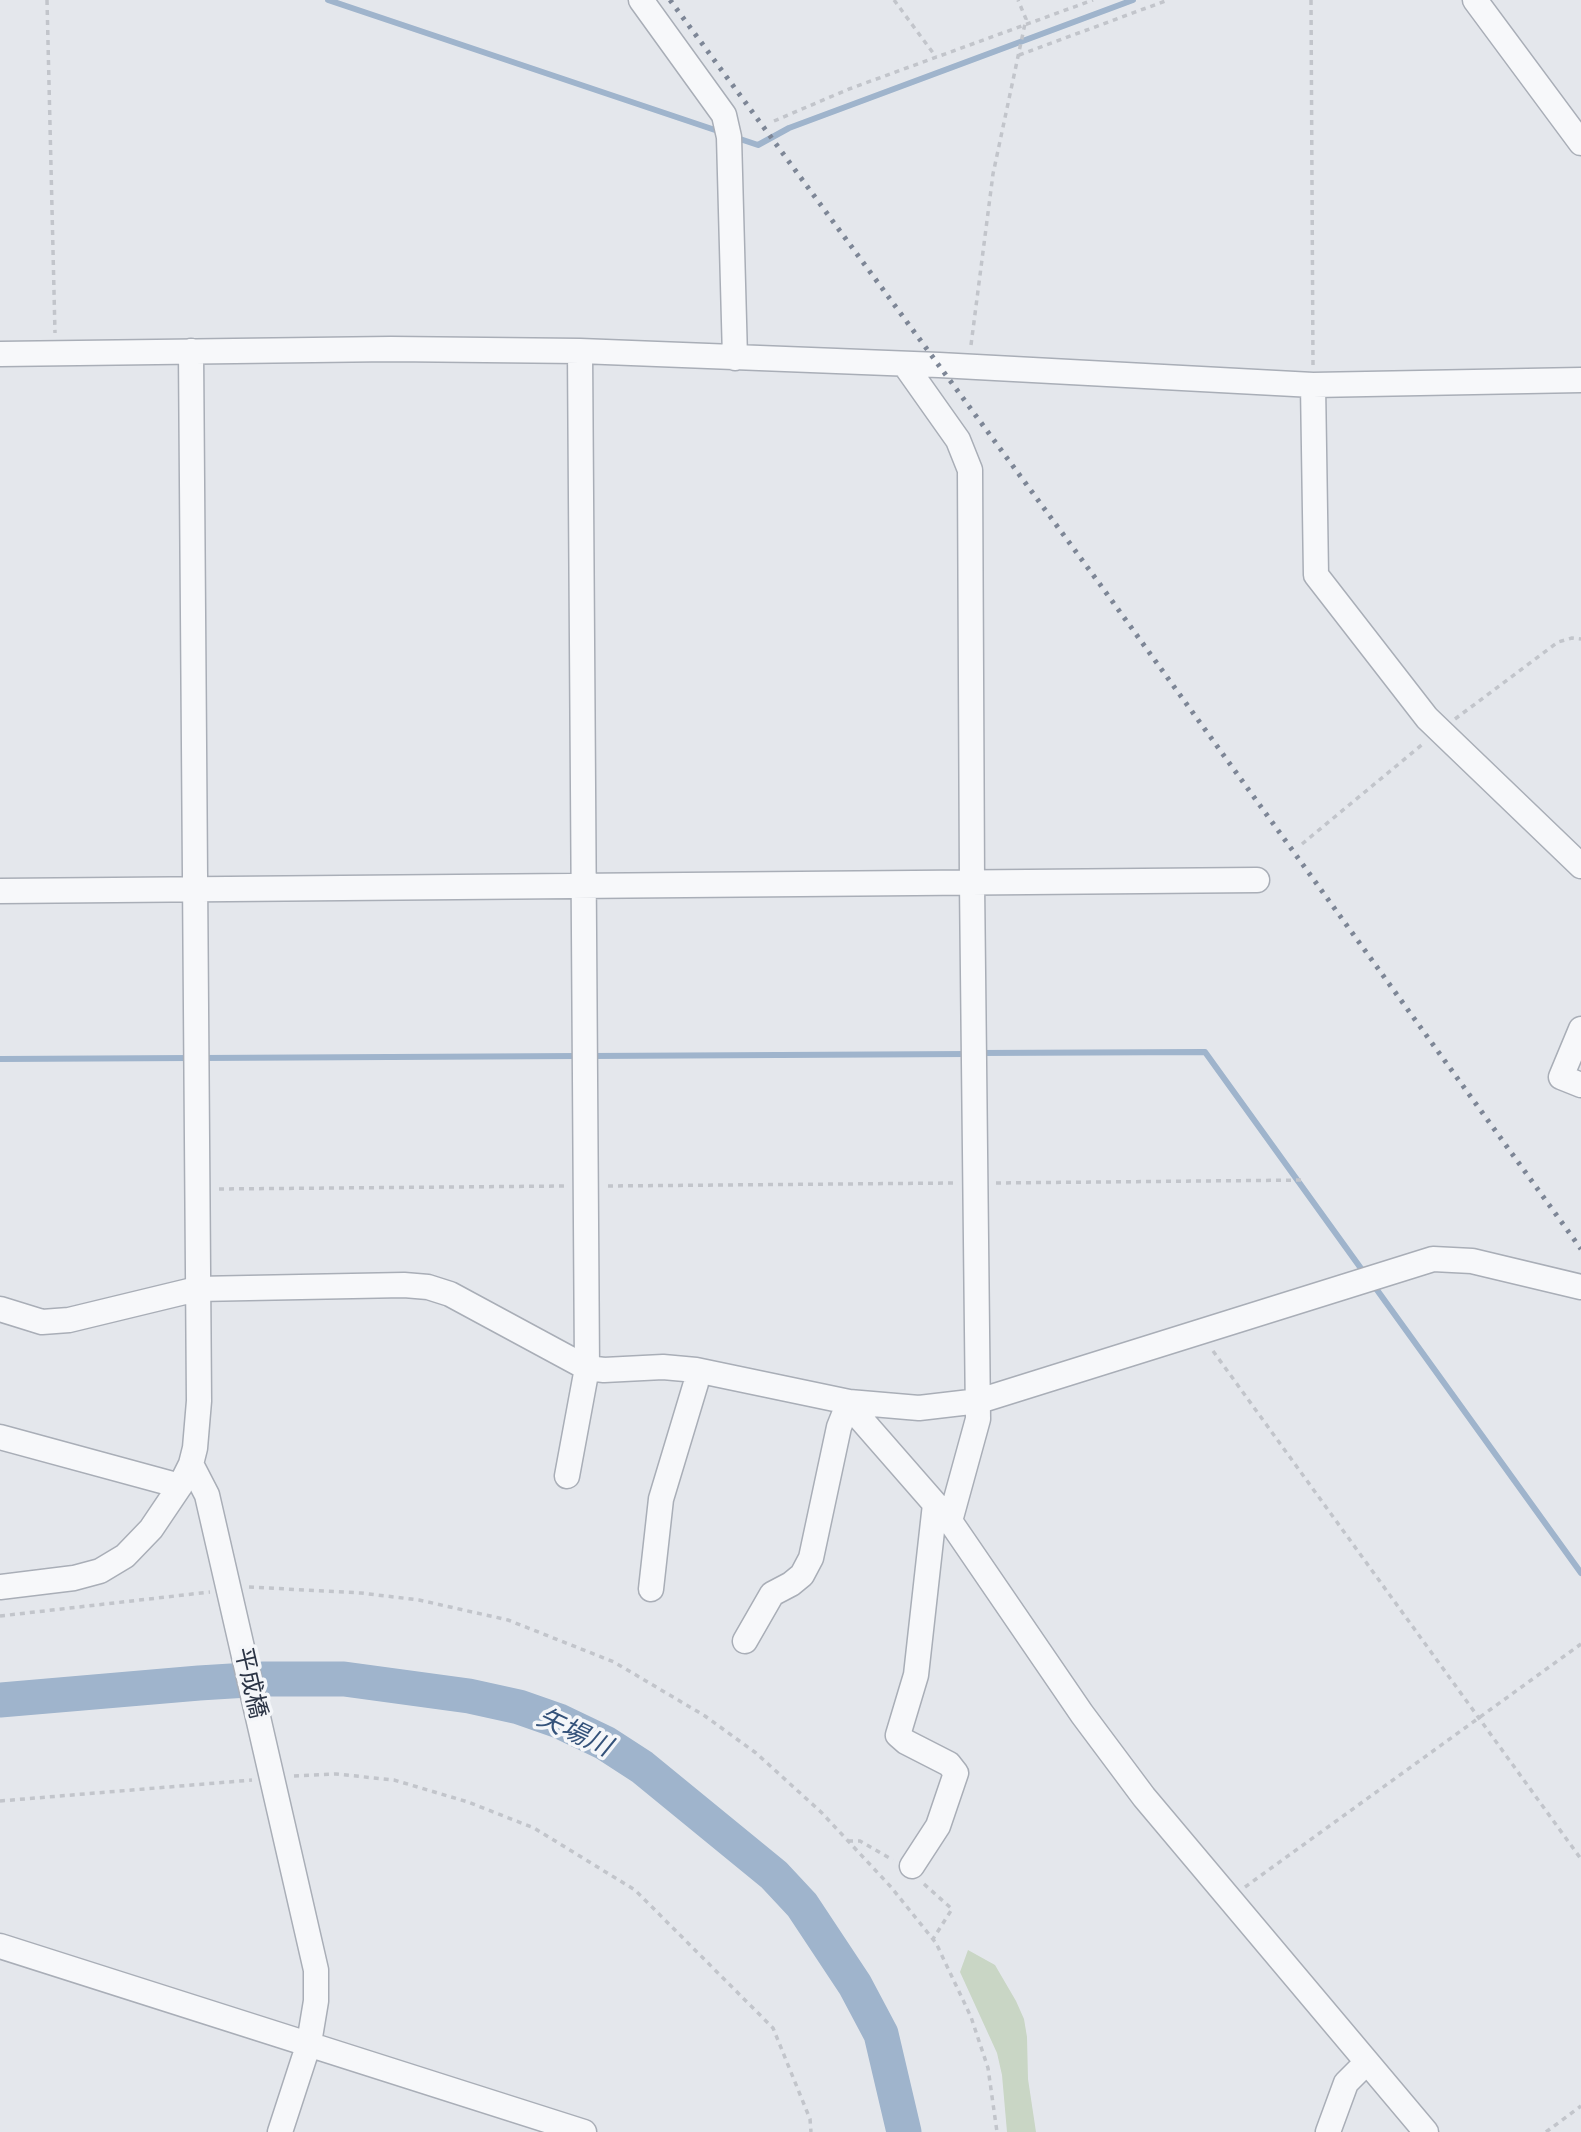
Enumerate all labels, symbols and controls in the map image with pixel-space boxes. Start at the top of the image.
street label: 平成橋 [228,1645,272,1721]
water label: 矢場川 [532,1702,616,1764]

